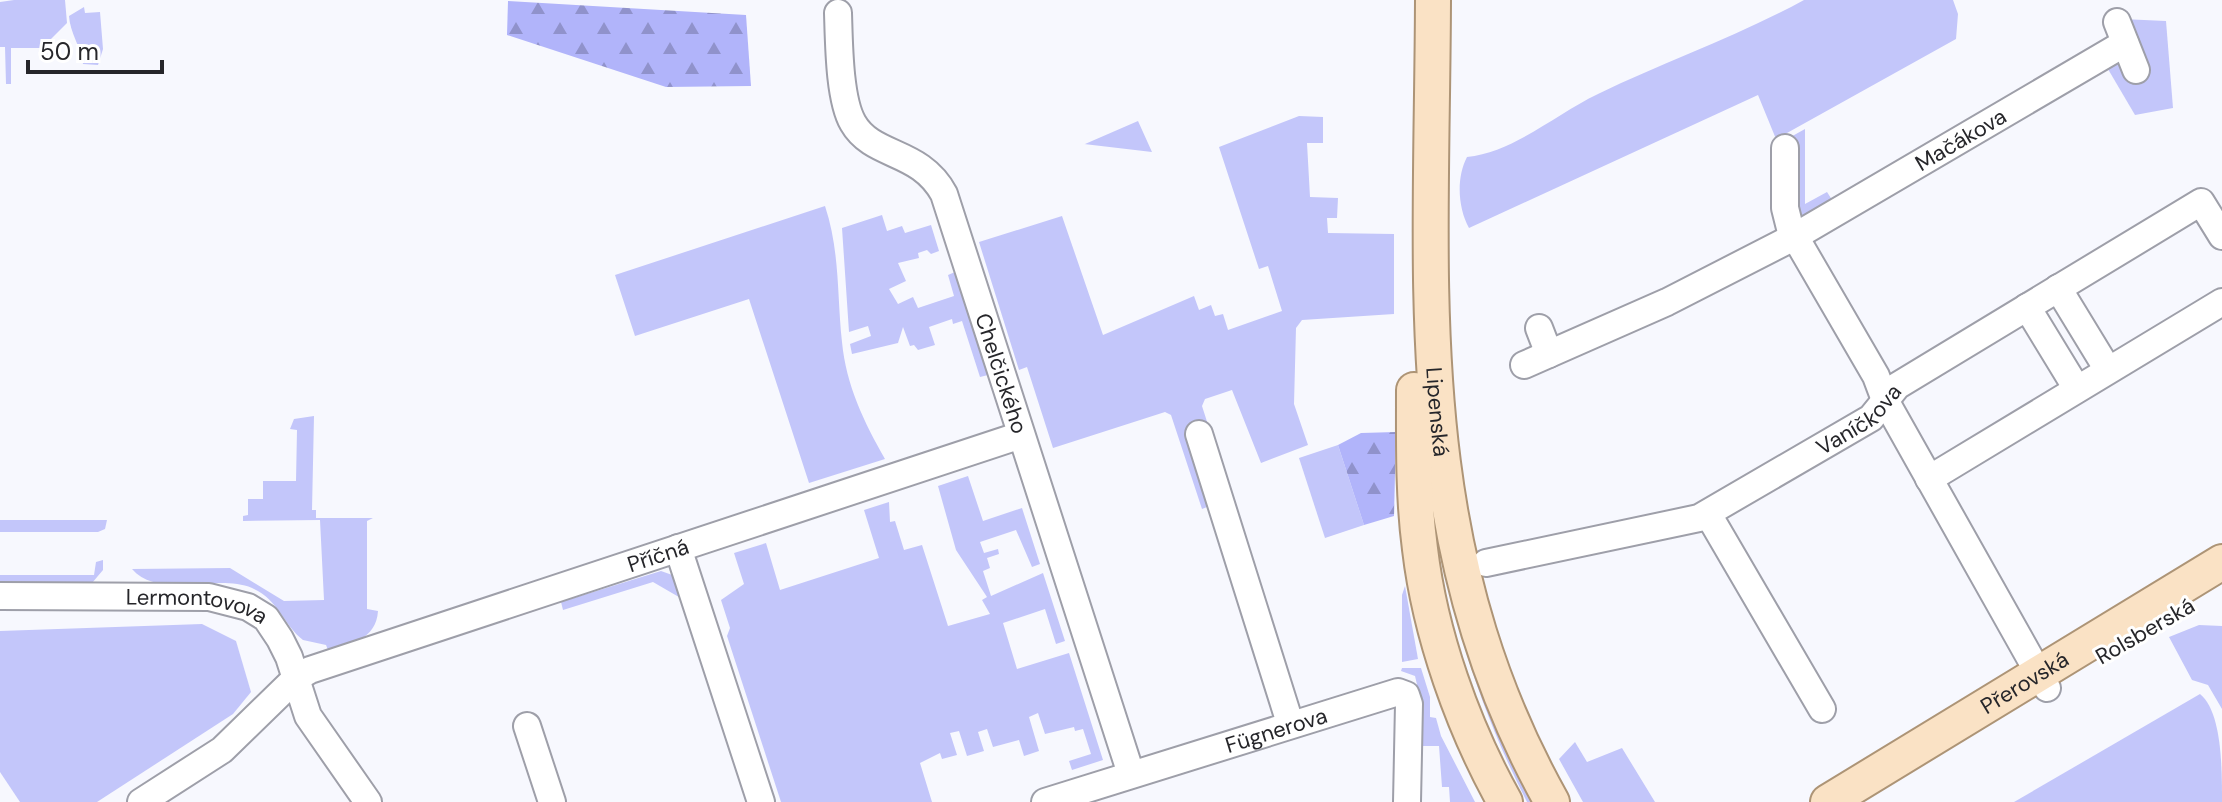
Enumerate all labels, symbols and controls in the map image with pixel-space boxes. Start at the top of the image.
scale bar [28,24,162,74]
text: 50 m [40,36,99,67]
street label: Mačákova [1910,101,2011,177]
street label: Chelčického [969,309,1035,437]
street label: Lipenská [1420,366,1457,458]
street label: Vaníčkova [1811,378,1908,461]
street label: Příčná [623,531,692,579]
street label: Lermontovova [126,582,273,630]
street label: Rolsberská [2090,591,2200,671]
street label: Přerovská [1975,644,2074,720]
street label: Fügnerova [1222,701,1331,759]

